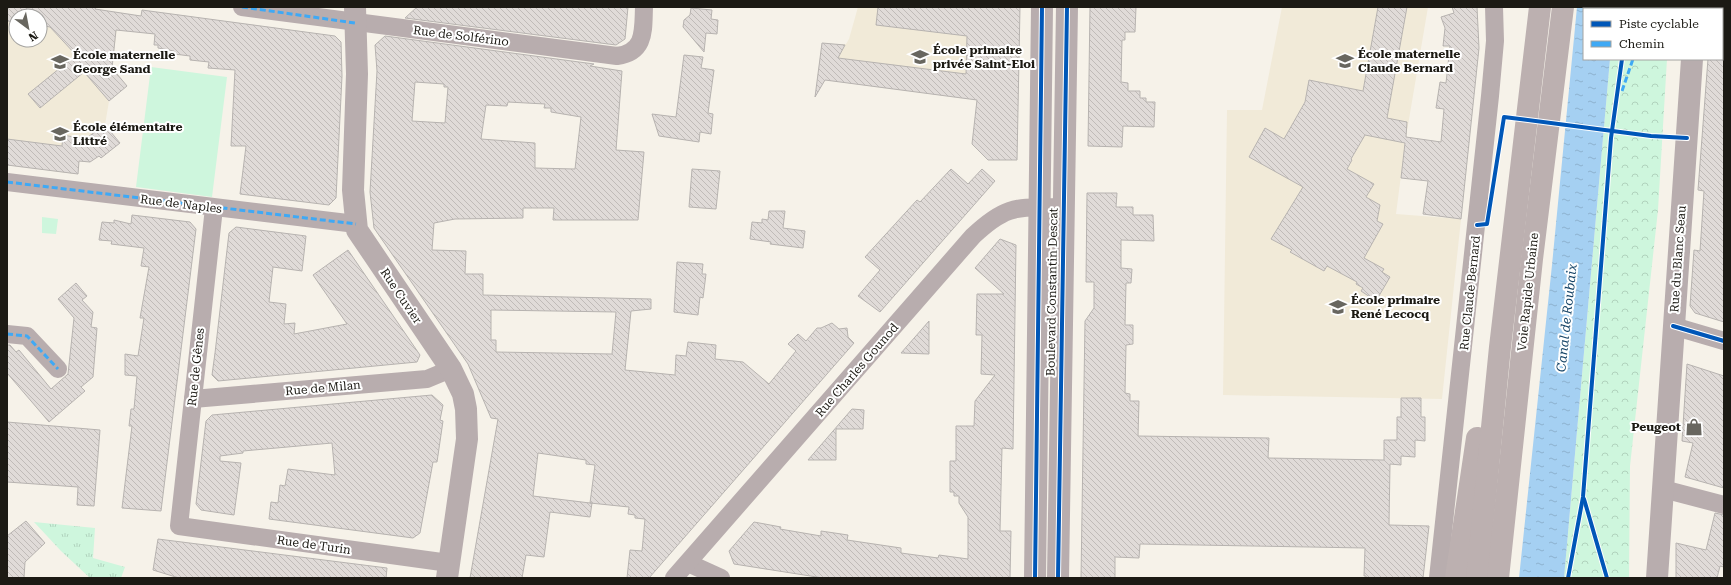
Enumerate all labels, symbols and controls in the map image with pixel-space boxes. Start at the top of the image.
north arrow [8,8,48,48]
legend [1583,8,1723,60]
text: Piste cyclable [1619,17,1699,31]
street label: Rue de Solférino [412,23,510,49]
text: N [26,28,40,44]
text: Chemin [1619,37,1665,51]
place label: École primaire privée Saint-Eloi [933,43,1035,71]
school or university icon: École primaire privée Saint-Eloi [910,47,930,67]
place label: École maternelle Claude Bernard [1358,47,1460,75]
place label: École maternelle George Sand [73,48,175,76]
school or university icon: École maternelle Claude Bernard [1335,51,1355,71]
school or university icon: École maternelle George Sand [50,52,70,72]
place label: École élémentaire Littré [73,120,182,148]
school or university icon: École élémentaire Littré [50,124,70,144]
street label: Rue de Naples [139,192,223,216]
street label: Rue du Blanc Seau [1667,205,1689,313]
street label: Boulevard Constantin Descat [1044,207,1060,376]
street label: Voie Rapide Urbaine [1515,232,1541,352]
street label: Rue Claude Bernard [1457,235,1483,351]
water label: Canal de Roubaix [1553,263,1580,373]
street label: Rue Cuvier [377,266,425,326]
place label: École primaire René Lecocq [1351,293,1440,321]
school or university icon: École primaire René Lecocq [1328,297,1348,317]
street label: Rue Charles Gounod [813,320,902,420]
street label: Rue de Gênes [185,327,207,407]
street label: Rue de Milan [285,378,362,398]
shop icon: Peugeot [1684,417,1704,437]
place label: Peugeot [1631,420,1681,434]
street label: Rue de Turin [276,533,352,557]

